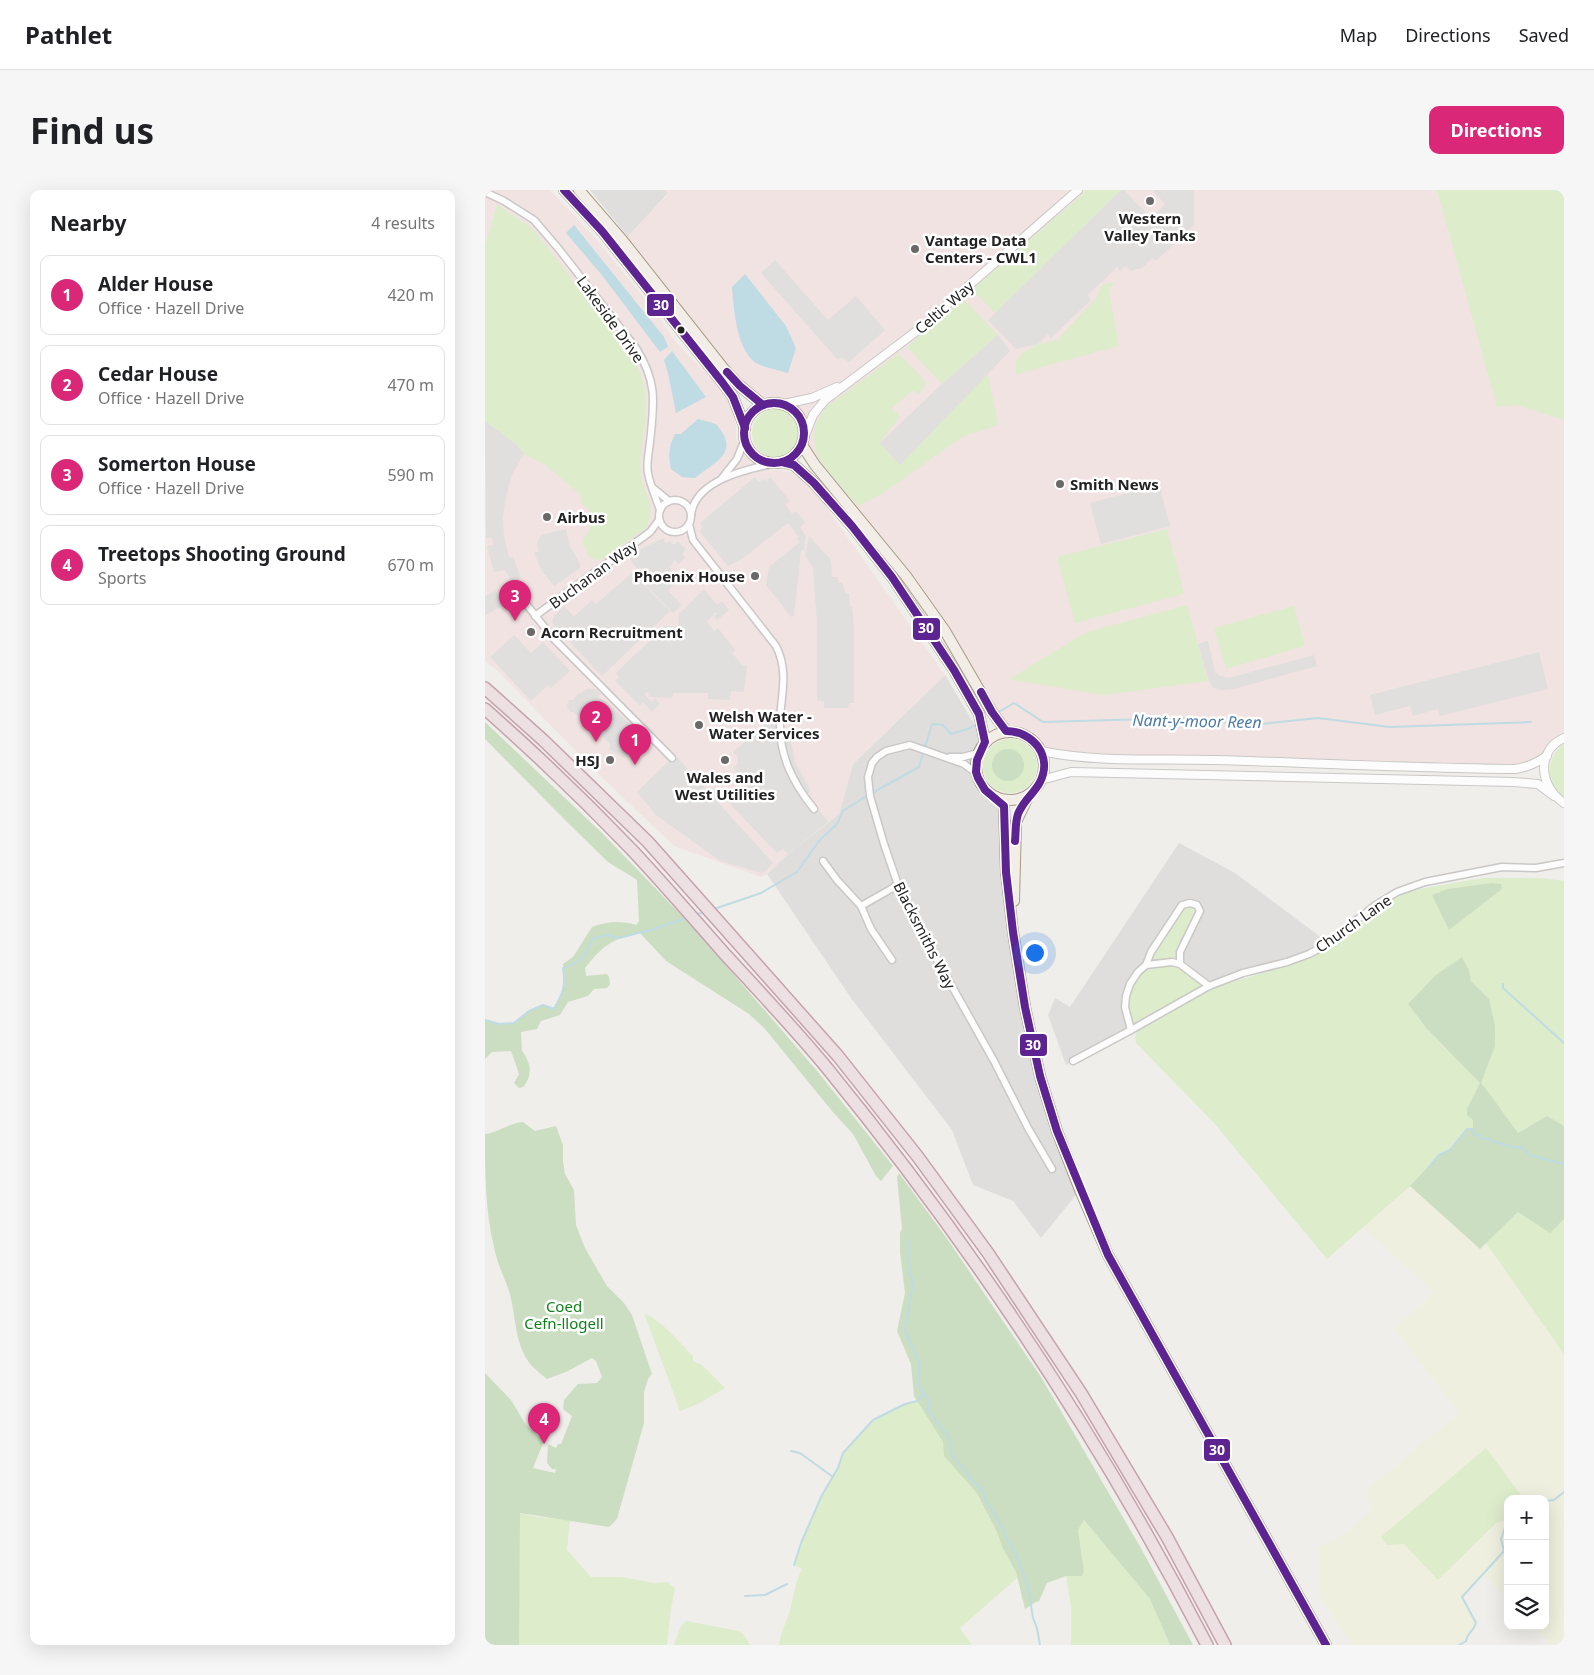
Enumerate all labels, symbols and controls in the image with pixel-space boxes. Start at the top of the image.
text: Pathlet [25,18,112,51]
text: Map [1340,23,1377,47]
text: Directions [1405,23,1491,47]
text: Saved [1519,23,1569,47]
button: Directions [1429,106,1564,154]
text: Find us [30,107,154,154]
marker: Western Valley Tanks [1144,195,1156,207]
place label: Western Valley Tanks [1104,208,1196,245]
text: Nearby [50,209,126,237]
text: 4 results [371,212,435,234]
place label: Vantage Data Centers - CWL1 [925,230,1037,267]
marker: Vantage Data Centers - CWL1 [909,243,921,255]
text: Alder House [98,271,213,297]
street label: Lakeside Drive [573,272,649,366]
street label: Celtic Way [910,276,978,338]
text: 1 [62,284,72,306]
text: 420 m [387,284,434,306]
line badge: 30 [646,293,675,317]
text: 30 [653,295,669,314]
text: Office · Hazell Drive [98,297,244,319]
unlabelled marker [676,325,686,335]
text: Cedar House [98,361,218,387]
text: 2 [62,374,72,396]
text: 470 m [387,374,434,396]
text: Office · Hazell Drive [98,387,244,409]
text: Somerton House [98,451,256,477]
text: 3 [62,464,72,486]
text: 590 m [387,464,434,486]
place label: Smith News [1070,474,1159,494]
text: Office · Hazell Drive [98,477,244,499]
marker: Smith News [1054,478,1066,490]
place label: Airbus [557,507,605,527]
marker: Airbus [541,511,553,523]
street label: Buchanan Way [545,535,641,613]
text: Treetops Shooting Ground [98,541,346,567]
text: 4 [62,554,72,576]
text: 670 m [387,554,434,576]
place label: Phoenix House [634,566,745,586]
text: Sports [98,567,146,589]
marker: Phoenix House [749,570,761,582]
pin: 3 [499,580,531,621]
line badge: 30 [912,617,941,641]
text: 30 [918,618,934,637]
place label: Acorn Recruitment [541,622,683,642]
marker: Acorn Recruitment [525,626,537,638]
pin: 2 [580,701,612,742]
place label: Welsh Water - Water Services [709,706,819,743]
water label: Nant-y-moor Reen [1132,709,1262,733]
marker: Welsh Water - Water Services [693,719,705,731]
pin: 1 [619,724,651,765]
place label: HSJ [575,750,600,770]
marker: HSJ [604,754,616,766]
marker: Wales and West Utilities [719,754,731,766]
place label: Wales and West Utilities [675,767,775,804]
street label: Blacksmiths Way [889,878,961,992]
street label: Church Lane [1311,889,1395,957]
your location [1022,940,1048,966]
line badge: 30 [1019,1033,1048,1057]
text: 30 [1025,1035,1041,1054]
park label: Coed Cefn-llogell [524,1296,604,1333]
pin: 4 [528,1403,560,1444]
line badge: 30 [1203,1438,1231,1462]
text: 30 [1209,1440,1225,1459]
map controls [1504,1495,1549,1630]
button: + [1504,1495,1549,1540]
button: − [1504,1540,1549,1585]
button: layers [1504,1585,1549,1630]

